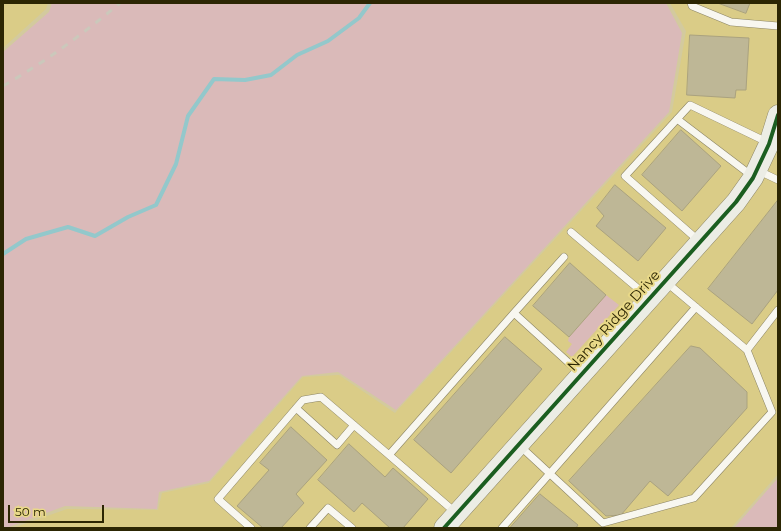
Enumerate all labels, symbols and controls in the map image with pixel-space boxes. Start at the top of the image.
street label: Nancy Ridge Drive [564,267,664,375]
scale bar [10,497,106,523]
text: 50 m [15,504,46,519]

